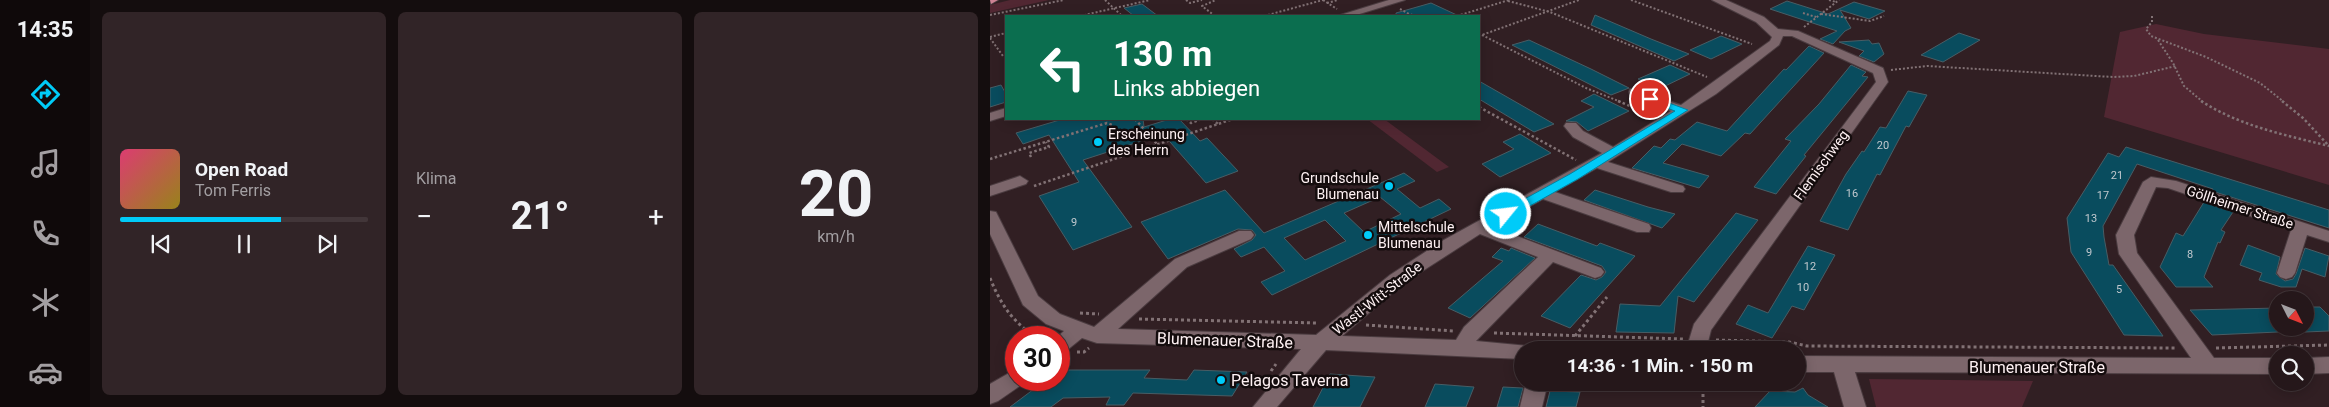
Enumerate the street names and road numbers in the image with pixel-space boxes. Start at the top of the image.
street label: Flemischweg [1790,127,1852,203]
street label: Göllheimer Straße [2184,182,2296,232]
street label: Wastl-Witt-Straße [1329,258,1425,338]
street label: Blumenauer Straße [1157,329,1293,352]
street label: Blumenauer Straße [1969,358,2105,377]

